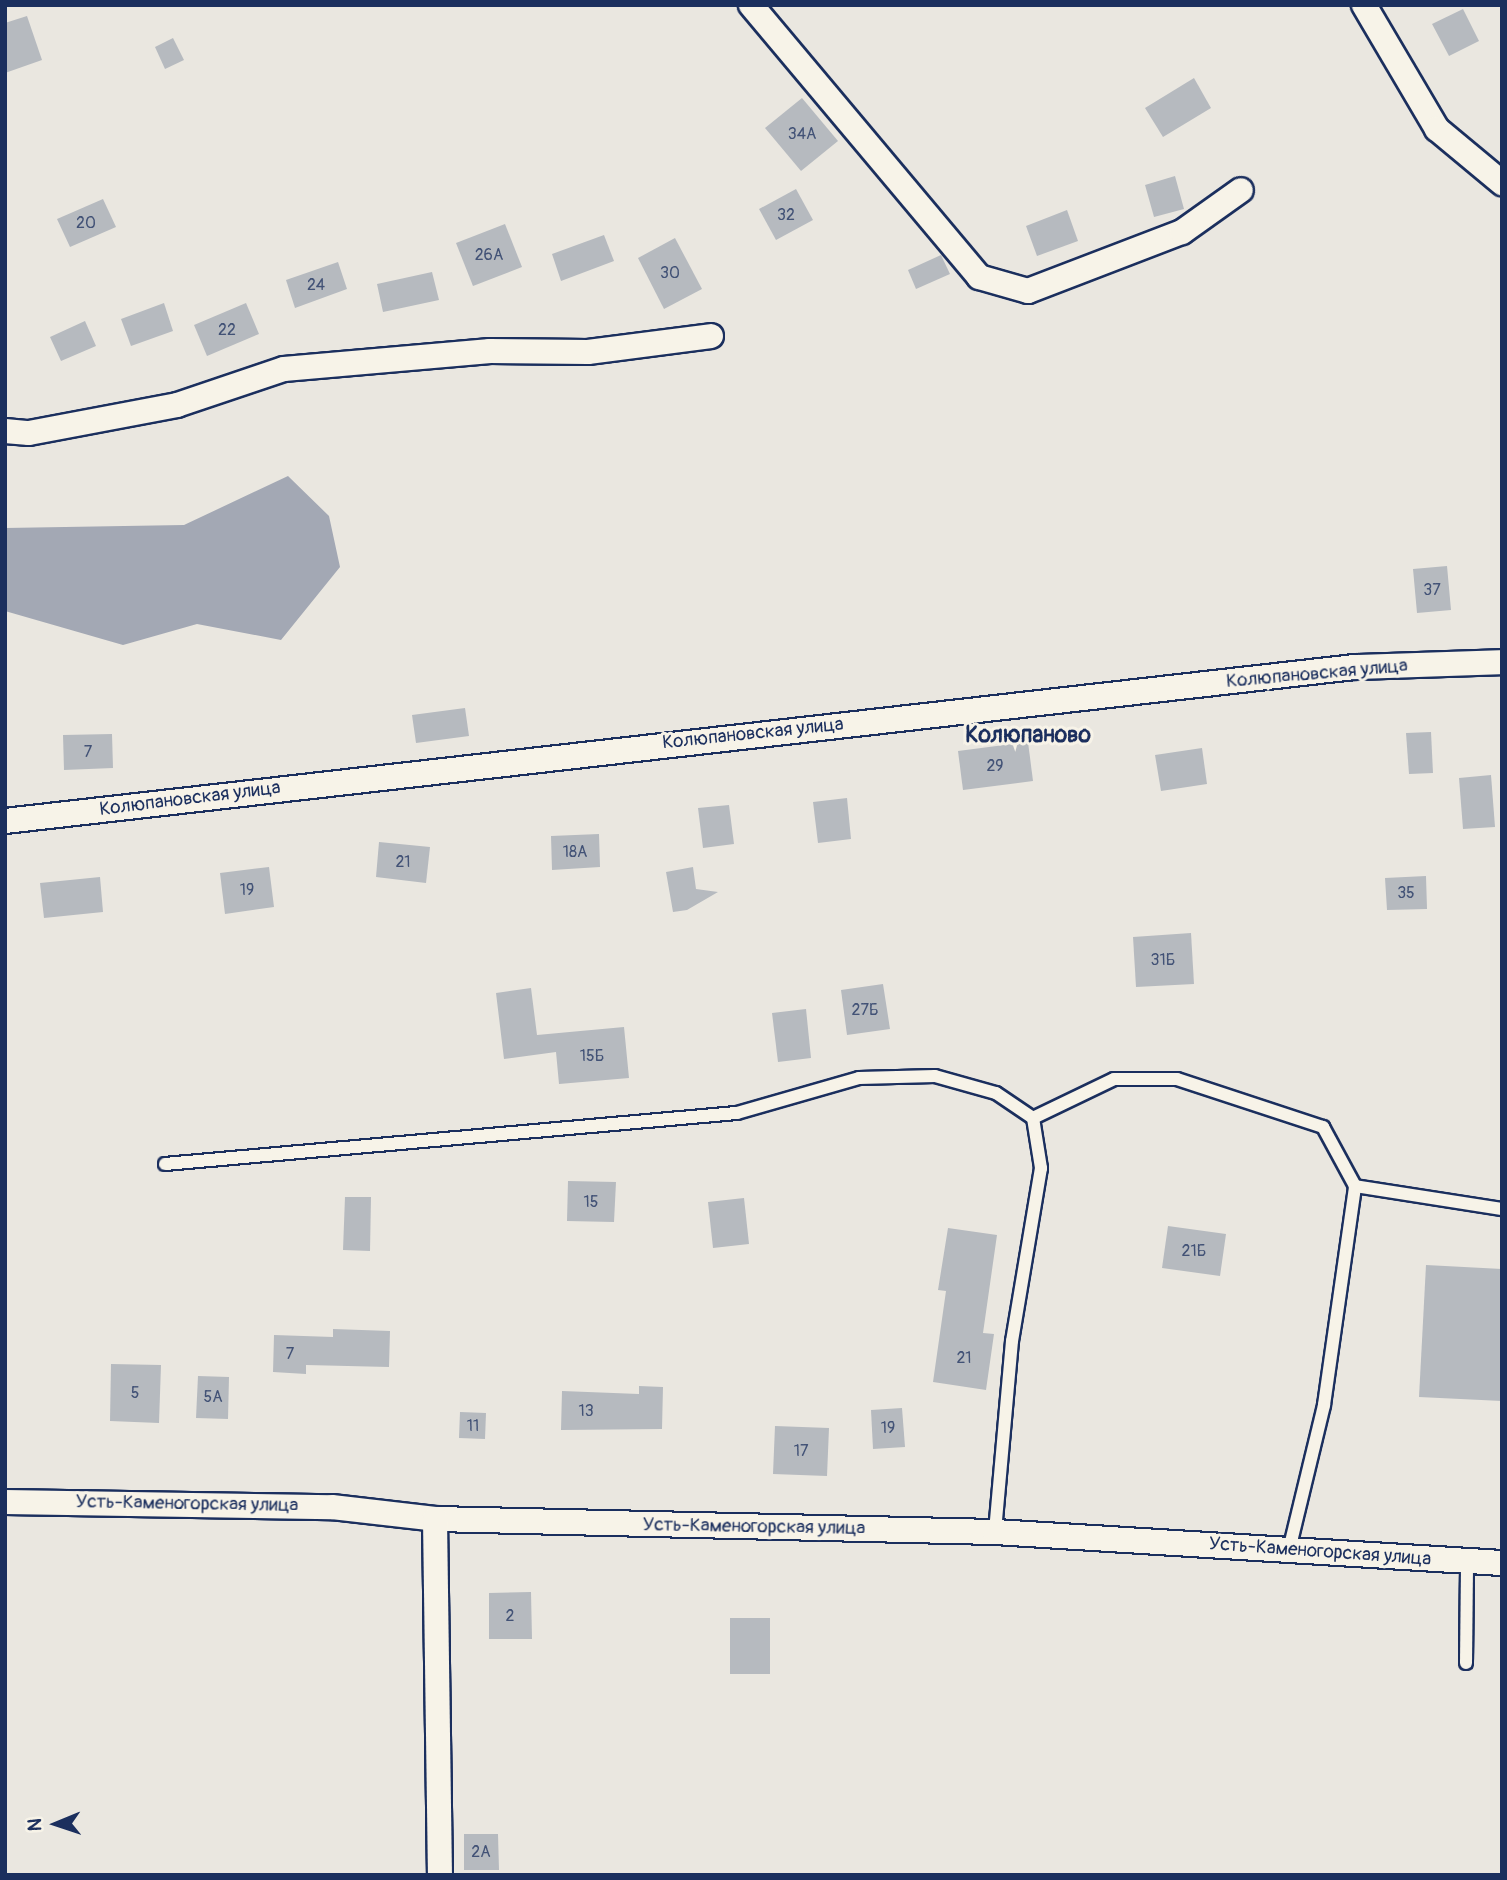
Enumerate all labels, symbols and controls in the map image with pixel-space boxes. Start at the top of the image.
house number: 34А [788,124,816,144]
house number: 32 [777,205,795,225]
house number: 20 [76,213,96,233]
house number: 26А [475,245,503,265]
house number: 30 [660,263,680,283]
house number: 24 [307,275,325,295]
house number: 22 [218,320,236,340]
house number: 37 [1423,580,1441,600]
street label: Колюпановская улица [1225,655,1409,693]
street label: Колюпановская улица [661,713,845,755]
district label: Колюпаново [965,721,1091,749]
house number: 7 [84,742,92,762]
house number: 29 [986,756,1004,776]
street label: Колюпановская улица [98,777,282,821]
house number: 18А [563,842,587,862]
house number: 21 [395,852,411,872]
house number: 19 [240,880,254,900]
house number: 35 [1397,883,1415,903]
house number: 31Б [1151,950,1175,970]
house number: 27Б [851,1000,879,1020]
house number: 15Б [580,1046,604,1066]
house number: 15 [584,1192,598,1212]
house number: 21Б [1182,1241,1206,1261]
house number: 7 [286,1344,294,1364]
house number: 21 [956,1348,972,1368]
house number: 5 [131,1383,139,1403]
house number: 5А [203,1387,223,1407]
house number: 13 [578,1401,594,1421]
house number: 11 [467,1416,479,1436]
house number: 19 [881,1418,895,1438]
house number: 17 [794,1441,808,1461]
street label: Усть-Каменогорская улица [75,1491,299,1517]
street label: Усть-Каменогорская улица [642,1514,866,1540]
street label: Усть-Каменогорская улица [1208,1533,1432,1571]
house number: 2 [506,1606,514,1626]
north arrow [21,1789,91,1859]
text: N [23,1818,47,1832]
house number: 2А [471,1842,491,1862]

